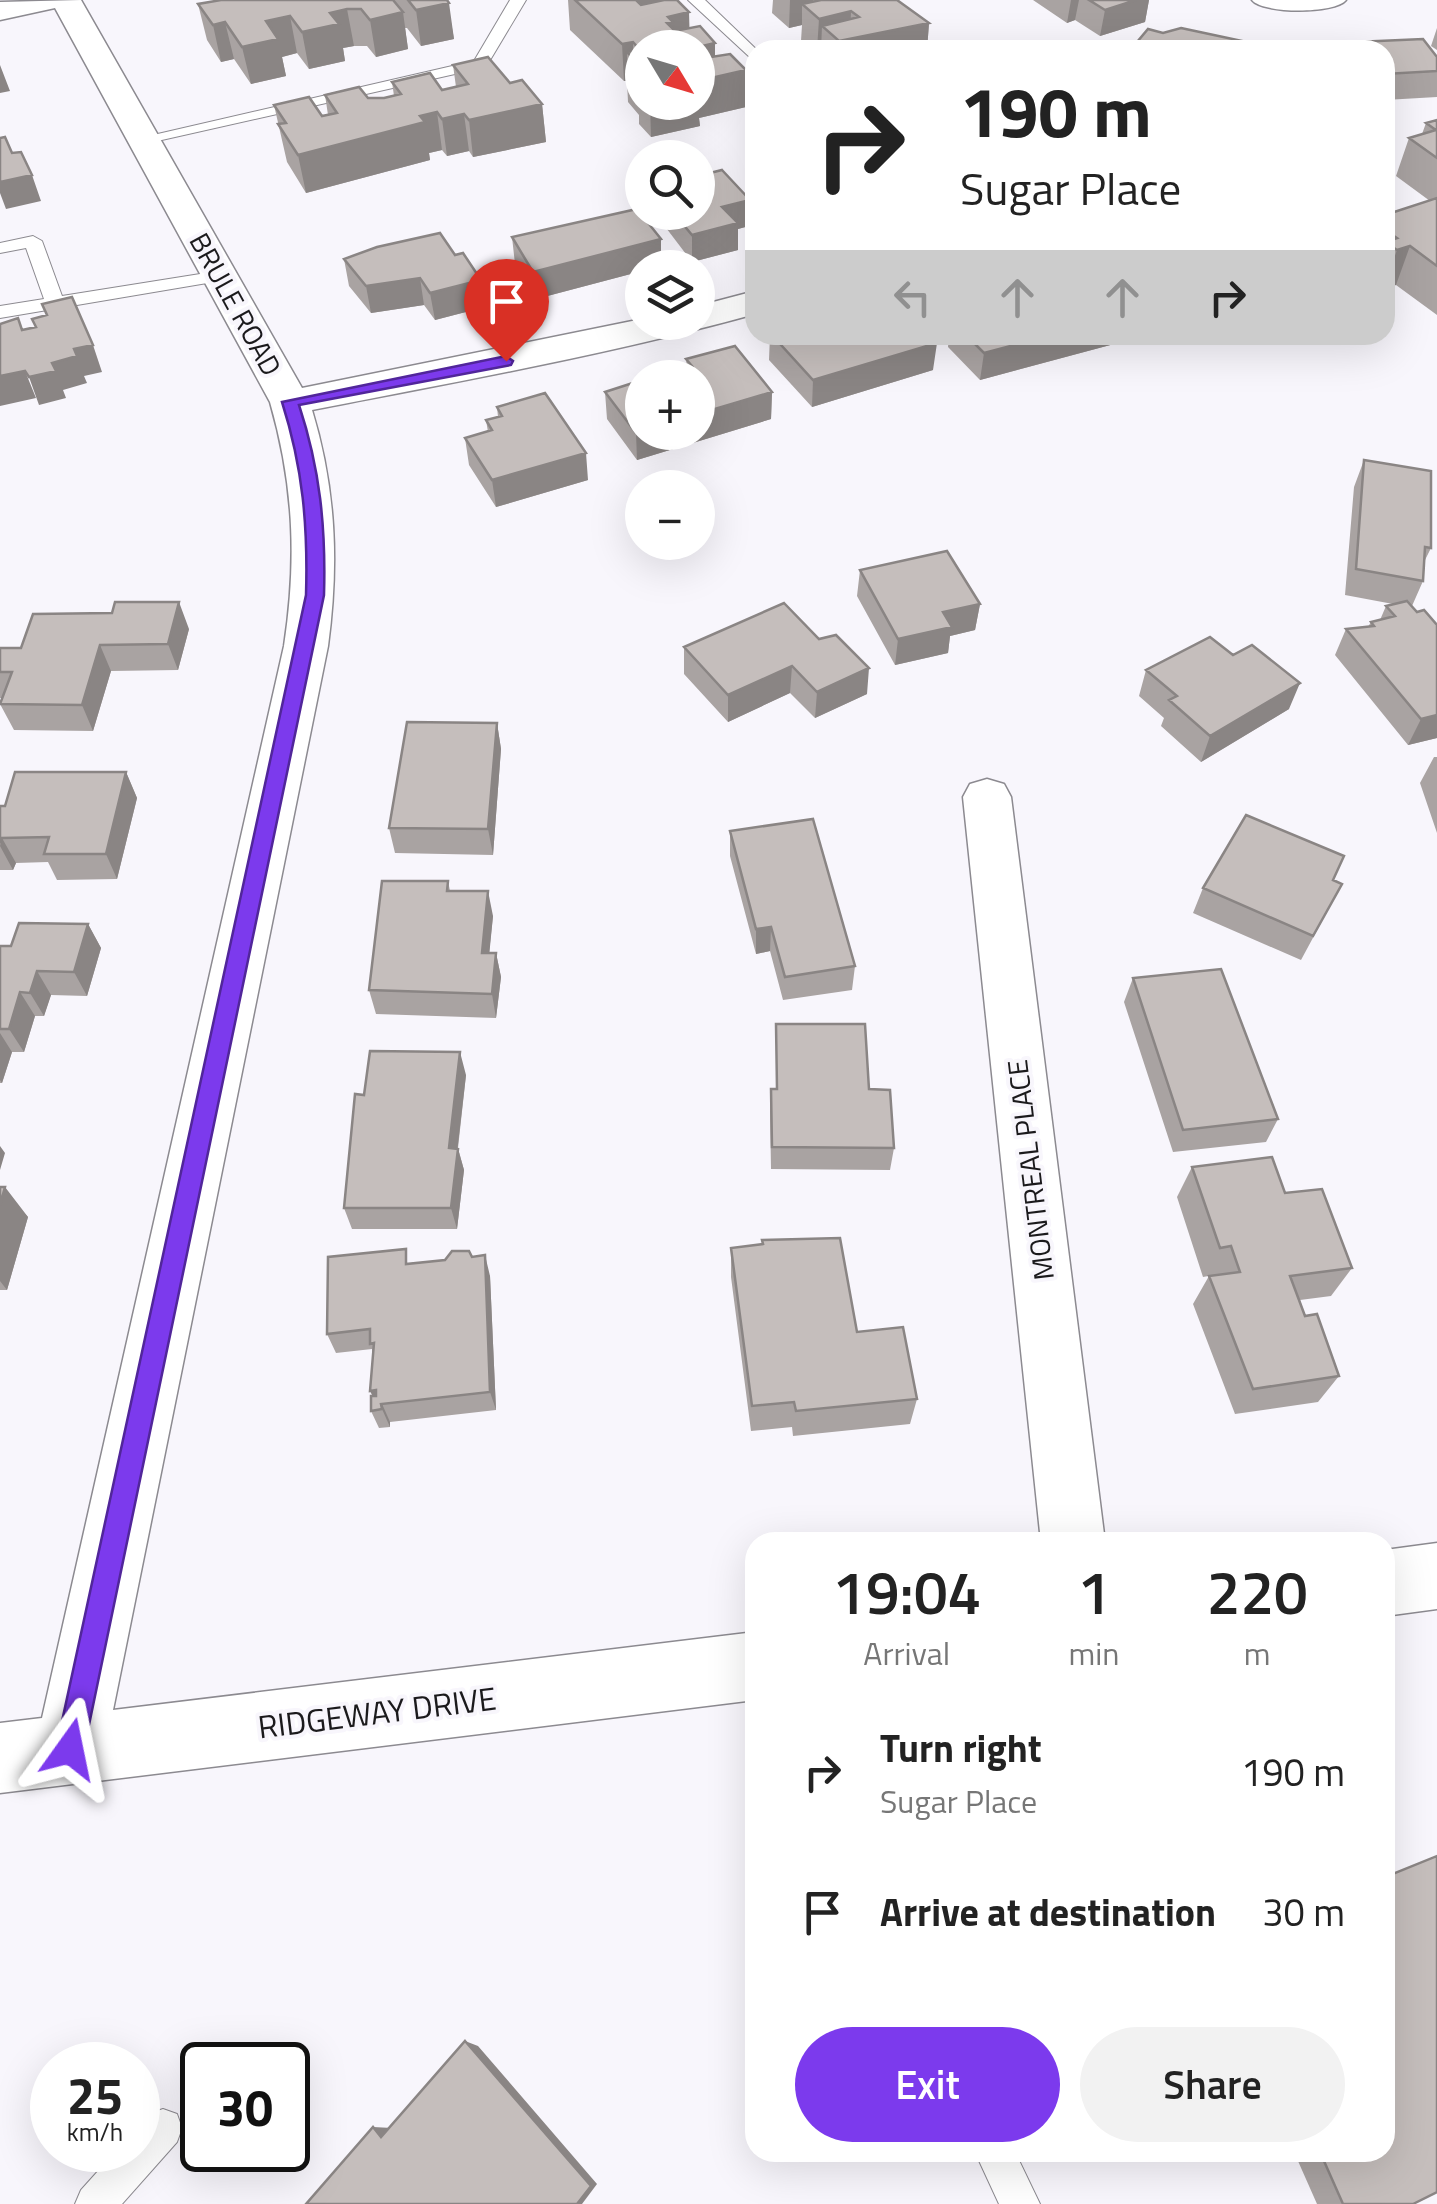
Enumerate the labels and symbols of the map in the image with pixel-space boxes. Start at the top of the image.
north arrow [625,30,715,120]
street label: BRULE ROAD [179,225,293,383]
pin [464,259,549,362]
street label: MONTREAL PLACE [995,1057,1065,1283]
street label: RIDGEWAY DRIVE [255,1674,499,1750]
position arrow [18,1697,122,1801]
speed limit sign: 30 [180,2042,310,2172]

